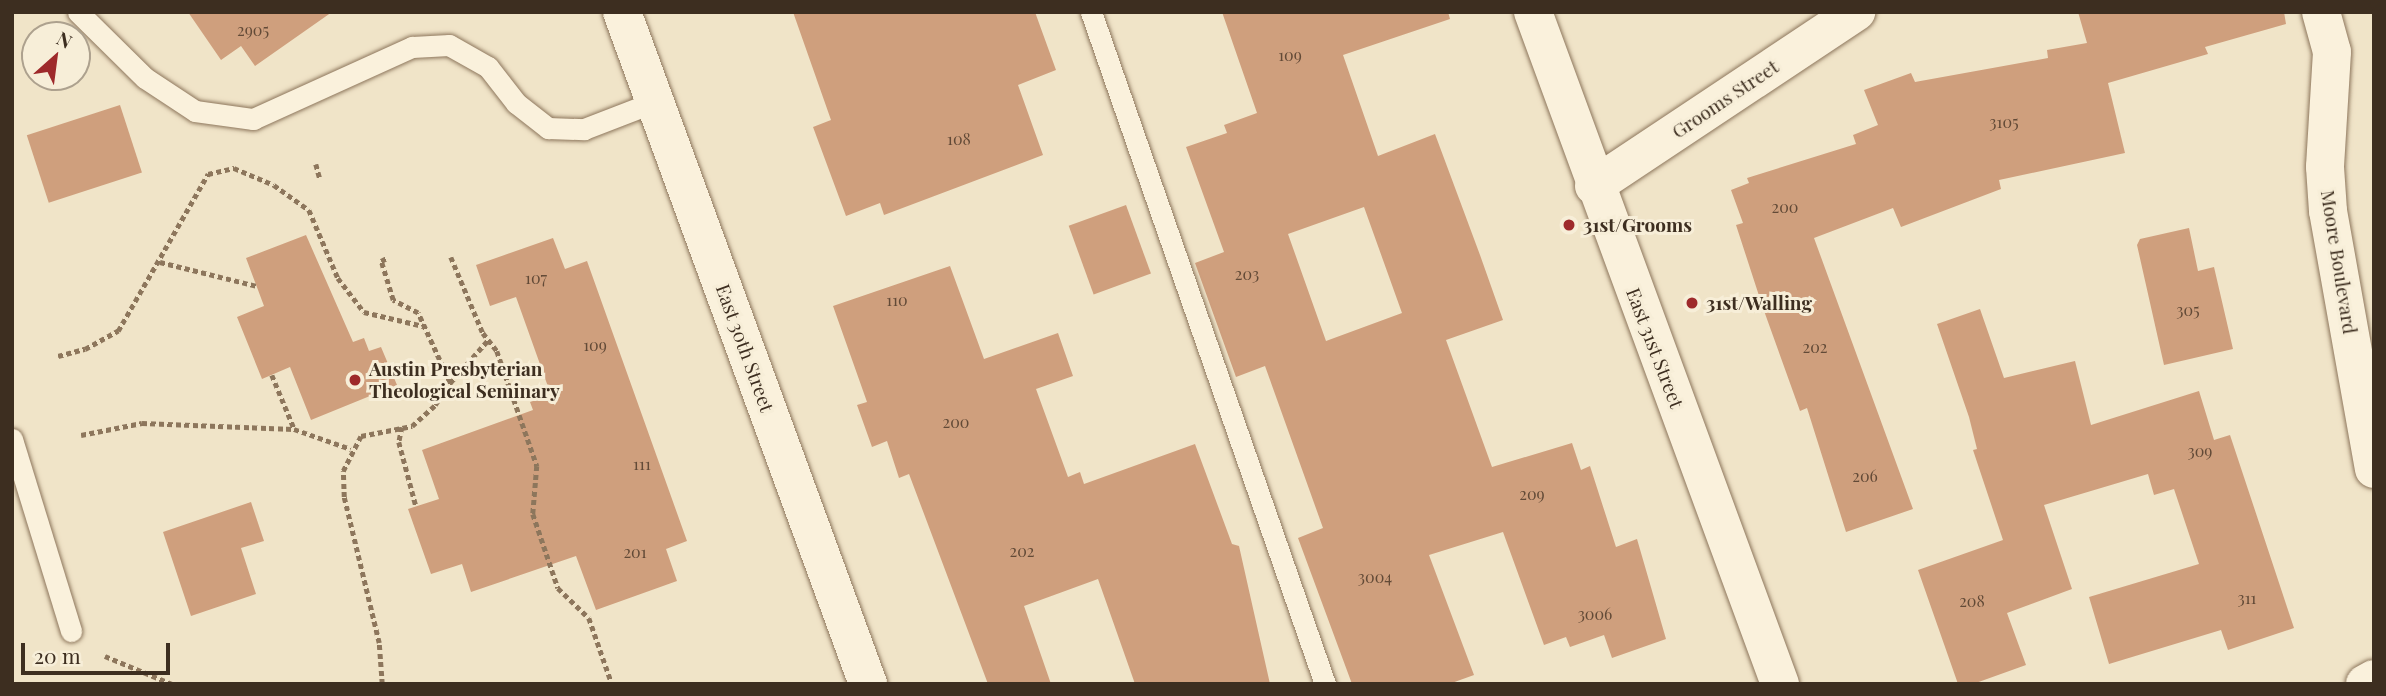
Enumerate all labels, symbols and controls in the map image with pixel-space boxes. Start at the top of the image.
house number: 2905 [237,20,269,40]
north arrow [21,21,91,91]
text: N [53,25,77,54]
house number: 109 [1278,45,1302,65]
street label: Grooms Street [1667,55,1783,143]
house number: 3105 [1989,112,2019,132]
house number: 108 [947,129,971,149]
street label: Moore Boulevard [2316,188,2362,336]
house number: 200 [1772,197,1798,217]
place label: 31st/Grooms [1583,214,1692,236]
marker: 31st/Grooms [1561,217,1577,233]
house number: 203 [1235,264,1259,284]
house number: 107 [525,268,547,288]
street label: East 30th Street [711,281,779,415]
street label: East 31st Street [1622,284,1688,412]
house number: 110 [886,290,908,310]
place label: 31st/Walling [1706,292,1812,314]
marker: 31st/Walling [1684,295,1700,311]
house number: 305 [2176,300,2200,320]
house number: 109 [583,335,607,355]
house number: 202 [1803,337,1827,357]
place label: Austin Presbyterian Theological Seminary [369,358,560,402]
marker: Austin Presbyterian Theological Seminary [347,372,363,388]
house number: 200 [943,412,969,432]
house number: 309 [2188,441,2212,461]
house number: 111 [633,454,651,474]
house number: 206 [1852,466,1878,486]
house number: 209 [1519,484,1545,504]
house number: 202 [1010,541,1034,561]
house number: 201 [623,542,647,562]
house number: 3004 [1358,567,1392,587]
house number: 311 [2237,588,2257,608]
house number: 208 [1959,591,1985,611]
house number: 3006 [1578,604,1612,624]
scale bar [24,630,173,674]
text: 20 m [34,641,81,669]

